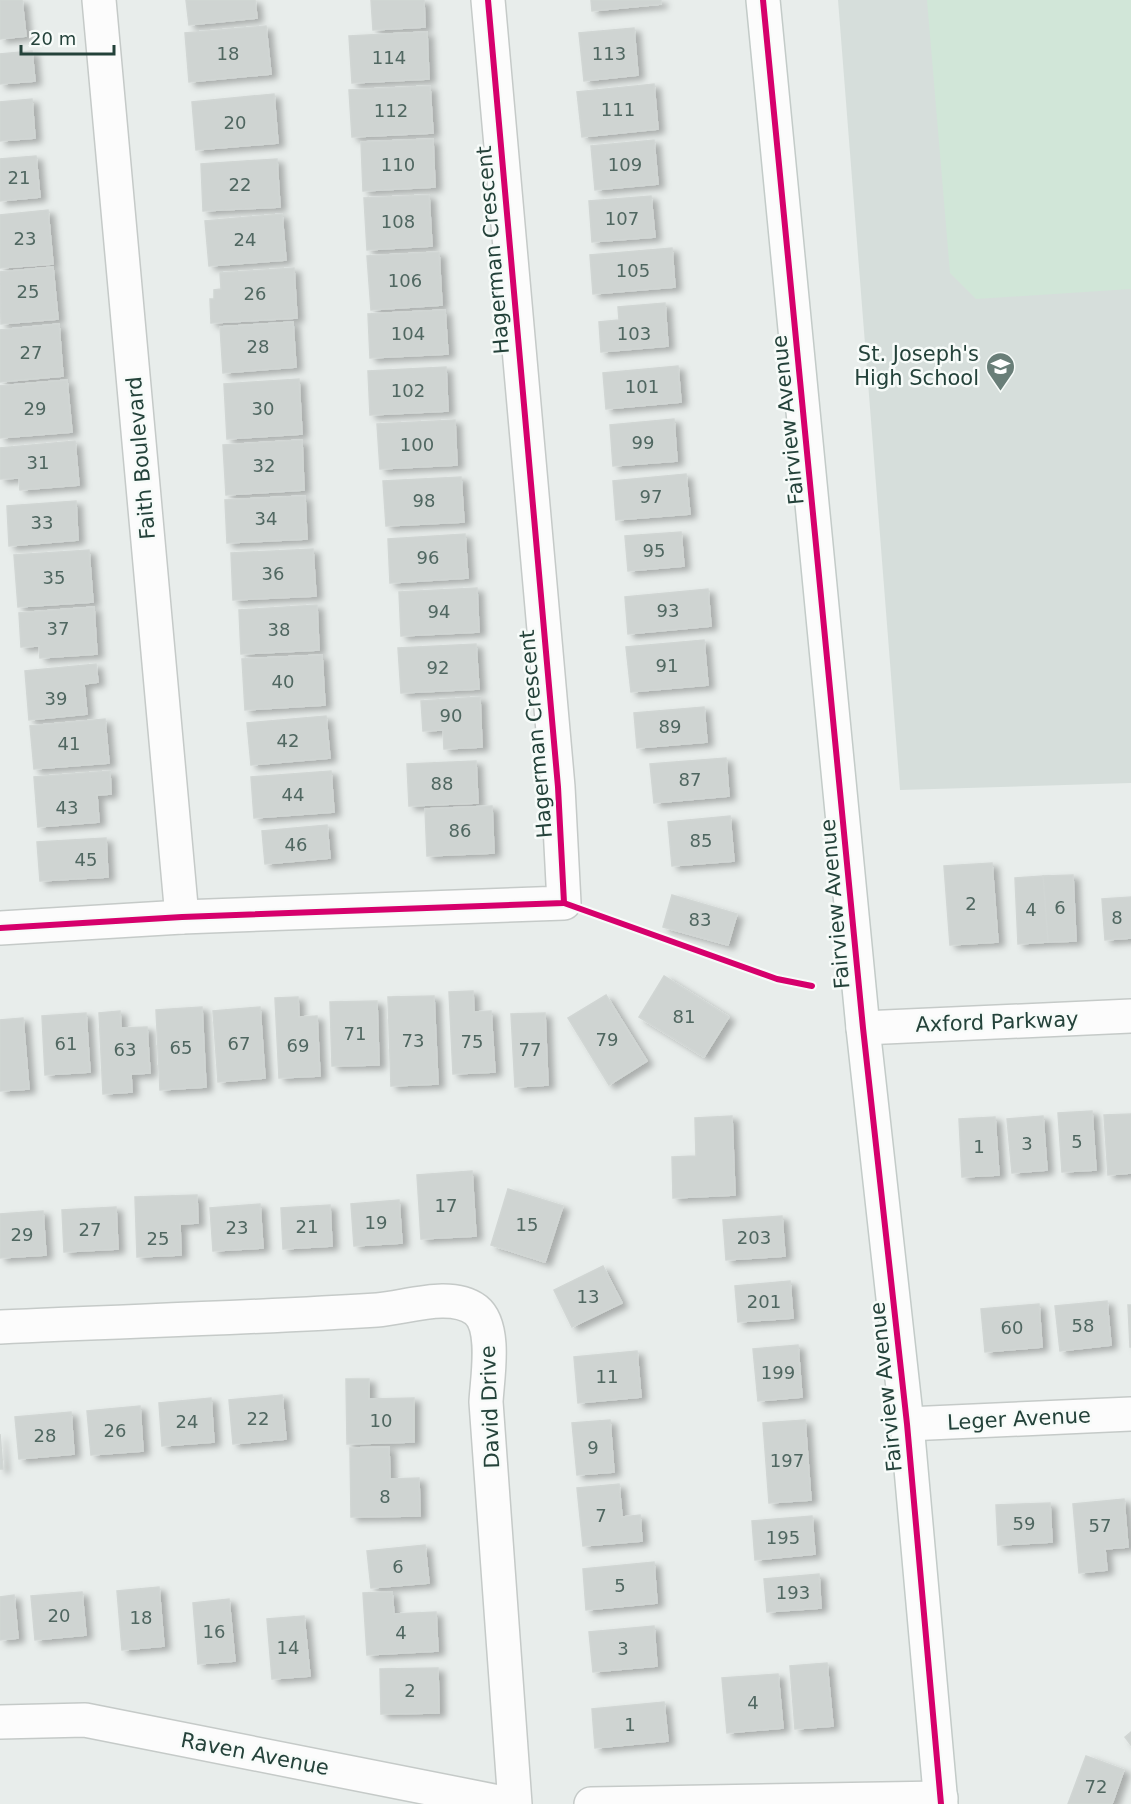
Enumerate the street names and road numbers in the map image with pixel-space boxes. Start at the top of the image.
street label: Hagerman Crescent [472,145,514,355]
street label: Fairview Avenue [767,334,809,506]
street label: Faith Boulevard [122,376,160,540]
street label: Hagerman Crescent [515,629,557,839]
street label: Fairview Avenue [816,818,854,990]
street label: Axford Parkway [915,1007,1079,1037]
street label: Fairview Avenue [865,1301,907,1473]
street label: David Drive [476,1345,504,1469]
street label: Leger Avenue [947,1403,1091,1435]
street label: Raven Avenue [179,1728,331,1780]

